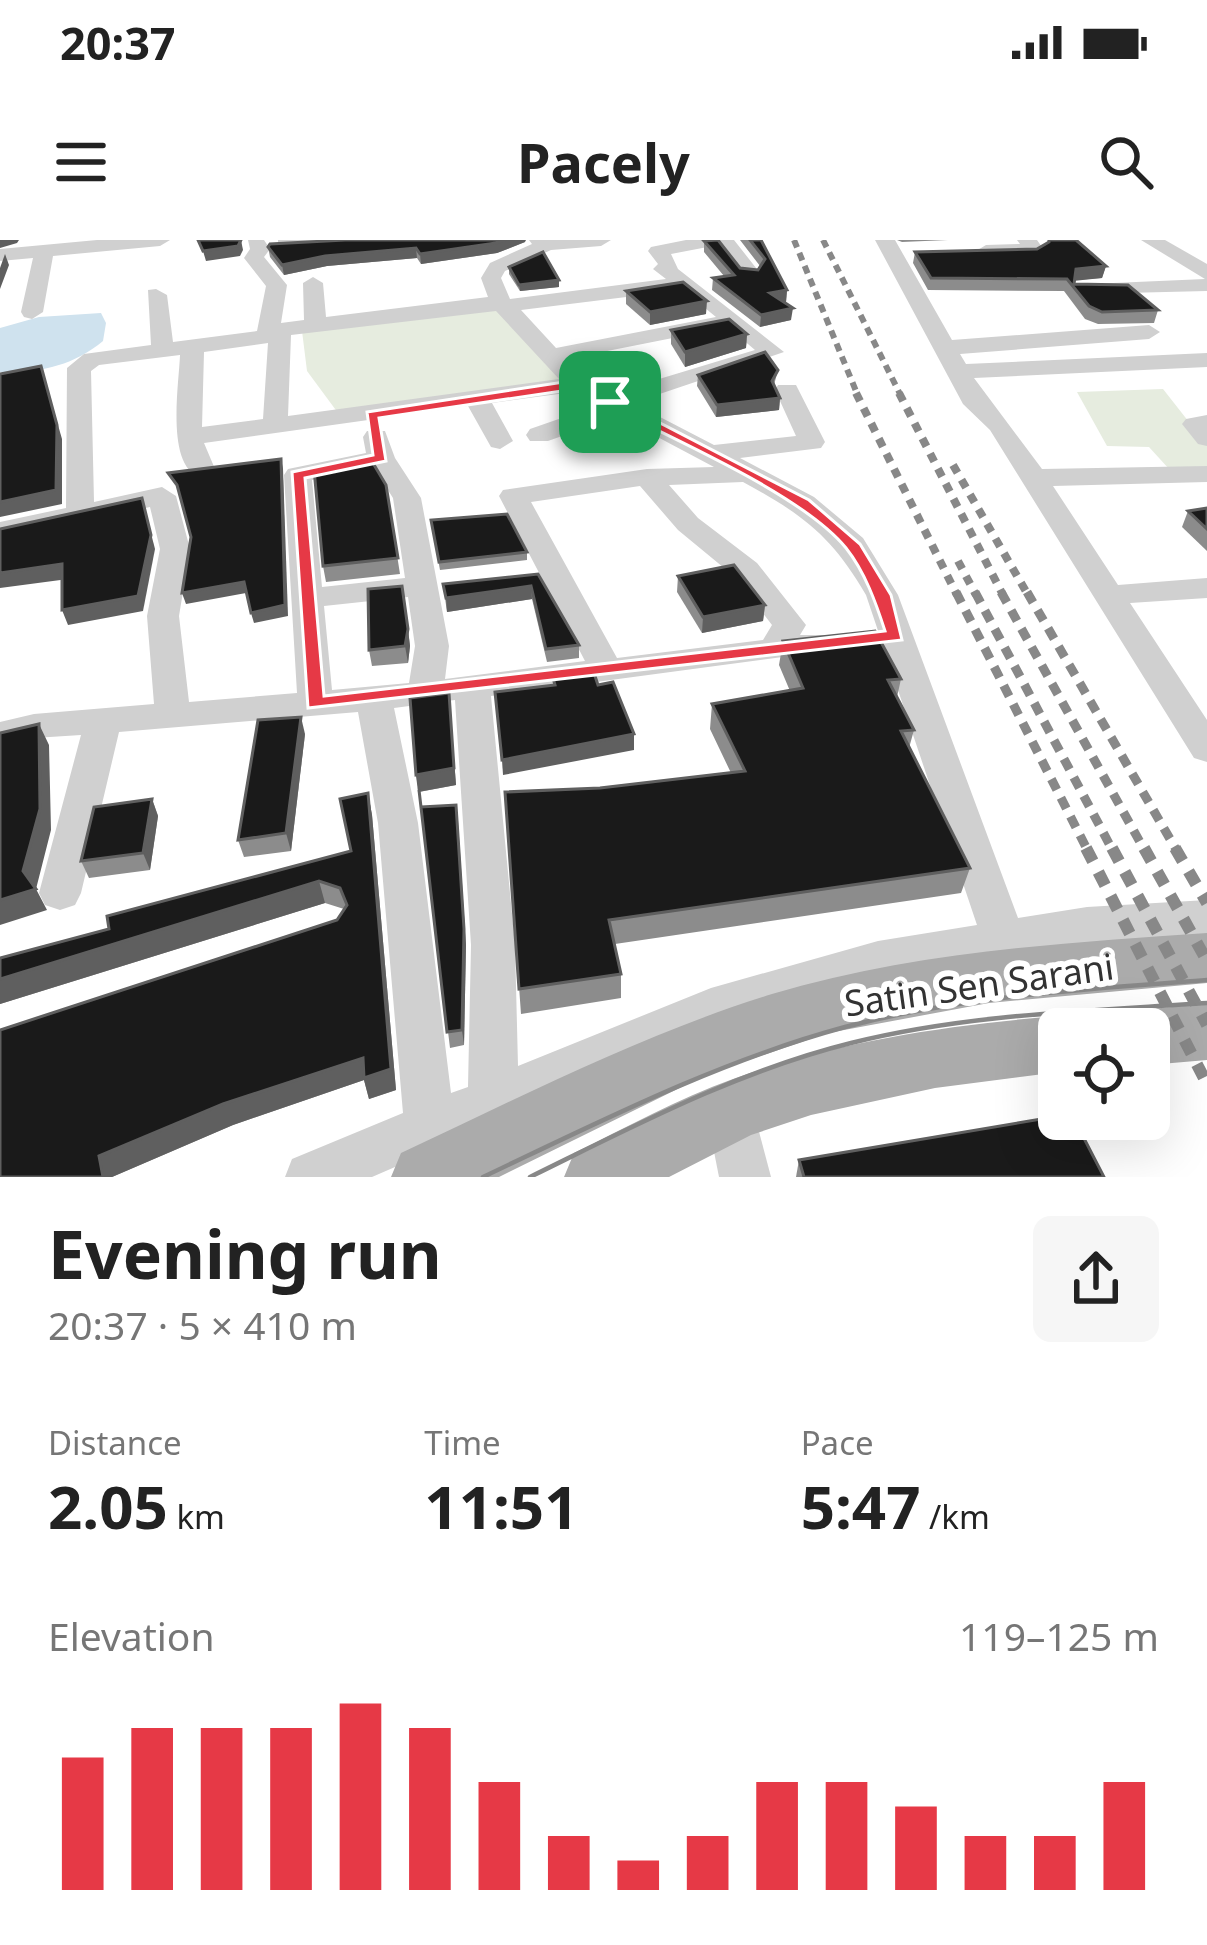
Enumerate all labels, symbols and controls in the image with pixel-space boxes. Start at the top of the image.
text: 20:37 [60,12,176,73]
text: Pacely [517,125,690,199]
icon: menu [48,129,114,195]
icon: search [1093,129,1159,195]
pin [559,351,661,453]
icon: arrive [577,369,643,435]
street label: Satin Sen Sarani [841,941,1117,1028]
map controls [1038,1008,1170,1140]
button: locate [1038,1008,1170,1140]
text: Evening run [48,1208,442,1298]
button: share [1033,1216,1159,1342]
text: 20:37 · 5 × 410 m [48,1298,357,1351]
text: Distance [48,1420,182,1465]
text: Time [424,1420,501,1465]
text: Pace [801,1420,874,1465]
text: 2.05 [48,1465,168,1547]
text: 11:51 [424,1465,578,1547]
text: 5:47 [801,1465,920,1547]
text: km [168,1494,225,1539]
text: /km [920,1494,990,1539]
text: Elevation [48,1609,215,1662]
text: 119–125 m [959,1609,1159,1662]

